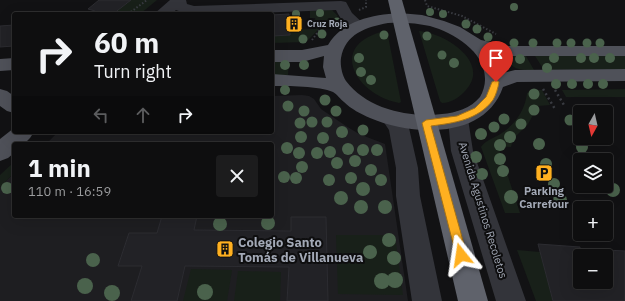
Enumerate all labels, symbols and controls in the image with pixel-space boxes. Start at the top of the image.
building icon: Cruz Roja [284,14,304,34]
place label: Cruz Roja [307,18,347,29]
text: 60 m [94,24,159,61]
icon: right [28,28,80,80]
pin [479,41,513,82]
icon: arrive [485,47,507,69]
text: Turn right [94,60,172,83]
icon: left [90,104,112,126]
icon: ahead [132,104,154,126]
icon: right [174,104,196,126]
north arrow [573,105,613,145]
map controls [573,105,613,289]
street label: Avenida Agustinos Recoletos [456,140,510,280]
text: 1 min [28,152,91,184]
button: layers [573,153,613,193]
button: close [216,155,258,197]
parking icon: Parking Carrefour [534,163,554,183]
text: 110 m · 16:59 [28,183,111,200]
place label: Parking Carrefour [519,184,569,211]
button: + [573,201,613,241]
place label: Colegio Santo Tomás de Villanueva [238,234,363,266]
position arrow [440,234,482,276]
building icon: Colegio Santo Tomás de Villanueva [215,239,235,259]
button: − [573,249,613,289]

